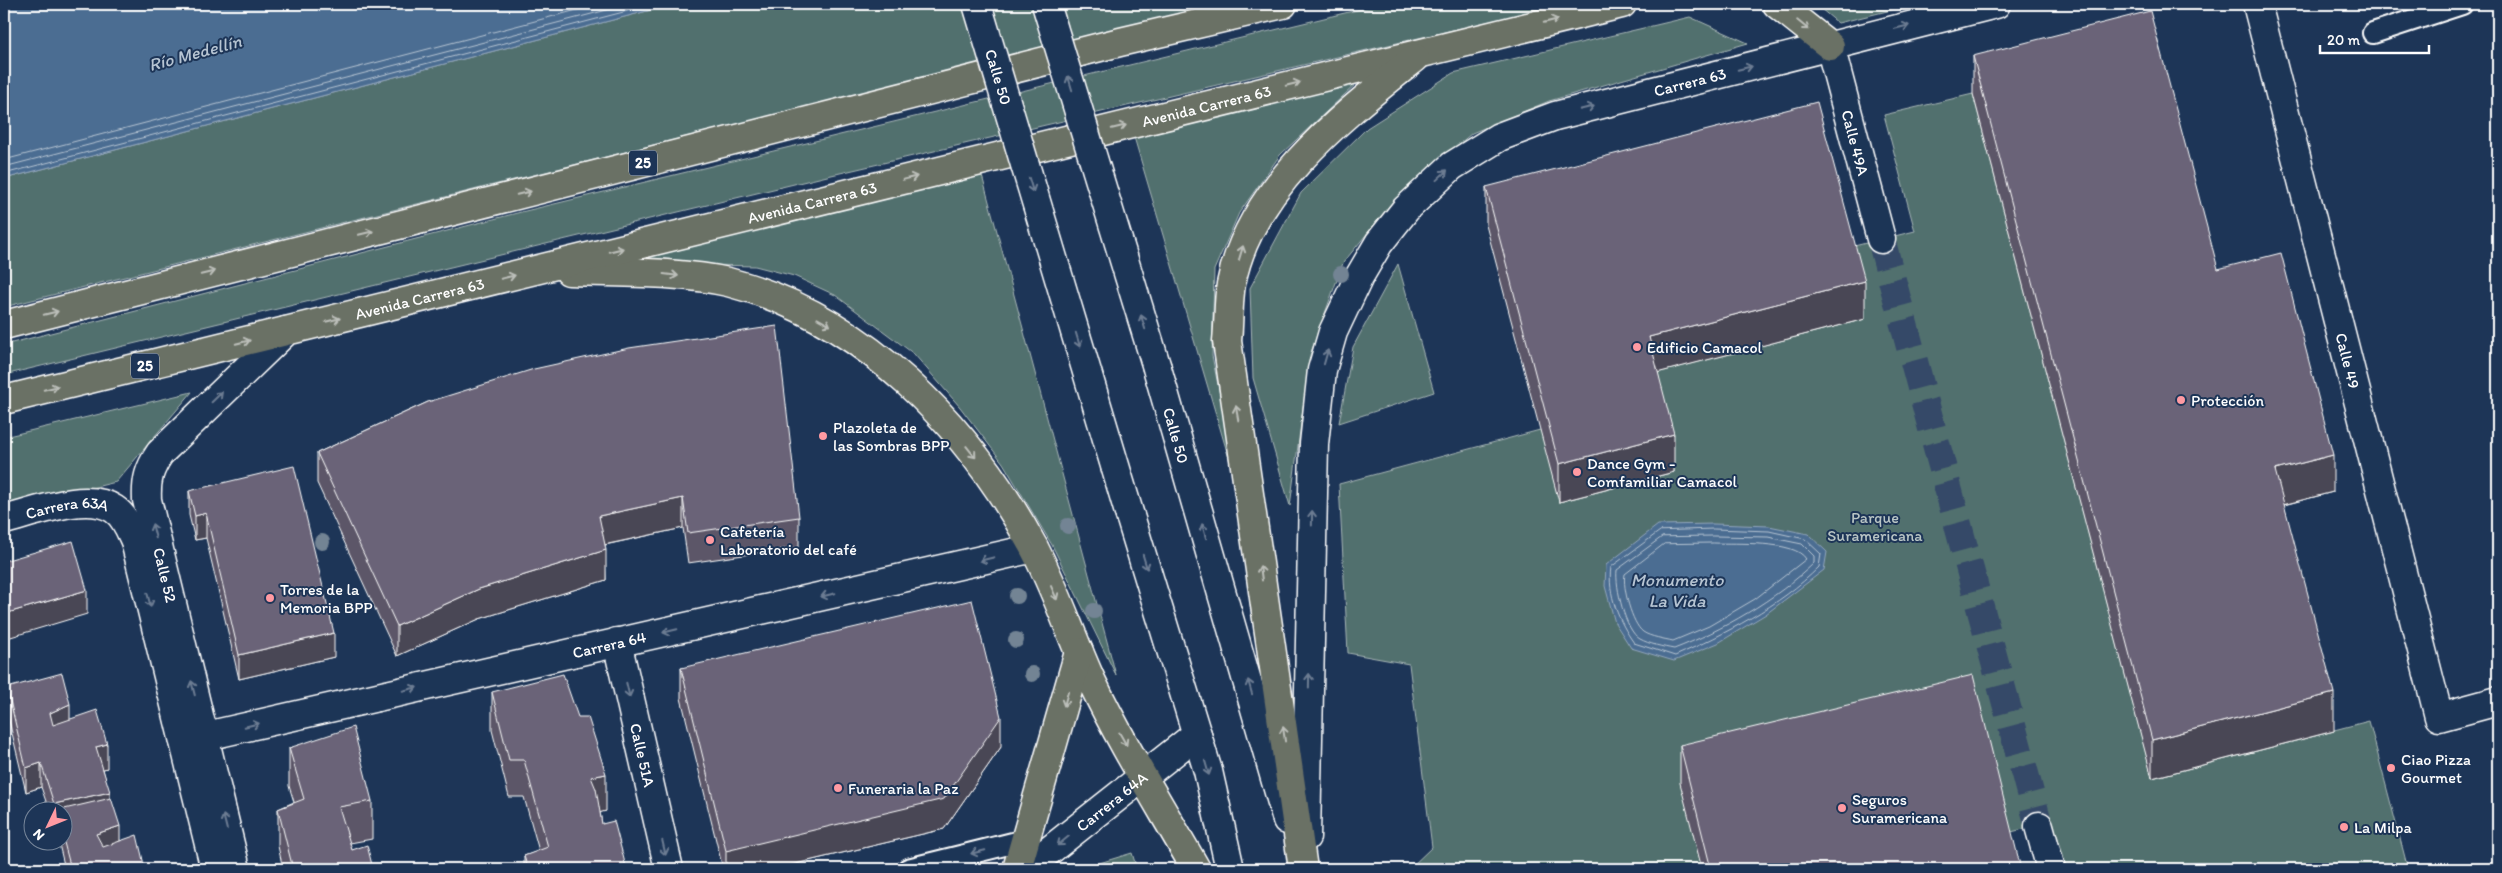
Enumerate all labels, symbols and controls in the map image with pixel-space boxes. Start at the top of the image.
one-way arrow [1543,16,1559,25]
one-way arrow [1797,19,1810,30]
one-way arrow [1894,22,1910,31]
scale bar [2320,22,2428,54]
water label: Río Medellín [146,30,245,76]
text: 20 m [2327,31,2361,49]
street label: Calle 50 [981,47,1016,107]
one-way arrow [1736,62,1752,72]
street label: Carrera 63 [1652,63,1728,100]
one-way arrow [1065,75,1075,91]
one-way arrow [1285,79,1301,88]
street label: Avenida Carrera 63 [1140,81,1273,131]
one-way arrow [1579,102,1595,112]
street label: Calle 49A [1838,108,1873,178]
one-way arrow [1110,122,1126,131]
road number: 25 [629,150,657,176]
one-way arrow [1435,169,1448,181]
one-way arrow [901,173,917,182]
one-way arrow [1027,176,1037,192]
street label: Avenida Carrera 63 [746,177,879,227]
one-way arrow [515,188,531,197]
one-way arrow [358,228,374,237]
one-way arrow [607,245,623,254]
one-way arrow [1237,245,1247,261]
one-way arrow [200,267,216,277]
one-way arrow [662,270,678,280]
one-way arrow [499,272,515,281]
street label: Avenida Carrera 63 [353,273,487,323]
one-way arrow [43,308,59,317]
one-way arrow [1138,314,1147,330]
one-way arrow [325,315,341,324]
one-way arrow [817,318,831,328]
street label: Calle 49 [2332,331,2364,390]
one-way arrow [1073,332,1083,348]
one-way arrow [235,337,251,346]
place label: Edificio Camacol [1647,338,1763,357]
marker: Edificio Camacol [1631,341,1643,353]
one-way arrow [1322,349,1332,365]
road number: 25 [131,354,159,378]
one-way arrow [43,383,59,392]
one-way arrow [211,391,224,403]
place label: Protección [2191,391,2265,410]
marker: Protección [2175,394,2187,406]
street label: Calle 50 [1159,405,1193,465]
one-way arrow [1232,405,1242,421]
place label: Plazoleta de las Sombras BPP [833,418,949,455]
marker: Plazoleta de las Sombras BPP [817,430,829,442]
one-way arrow [966,445,977,458]
place label: Dance Gym - Comfamiliar Camacol [1587,454,1738,491]
marker: Dance Gym - Comfamiliar Camacol [1571,466,1583,478]
street label: Carrera 63A [23,493,111,523]
park label: Parque Suramericana [1827,508,1923,545]
one-way arrow [1307,510,1317,526]
place label: Cafetería Laboratorio del café [720,522,857,559]
one-way arrow [149,523,158,539]
one-way arrow [1199,524,1209,540]
marker: Cafetería Laboratorio del café [704,534,716,546]
street label: Calle 52 [149,546,181,605]
one-way arrow [1140,554,1150,570]
one-way arrow [979,555,995,564]
one-way arrow [1256,566,1266,582]
water label: Monumento La Vida [1631,569,1724,612]
place label: Torres de la Memoria BPP [280,580,373,617]
one-way arrow [1049,585,1059,600]
one-way arrow [145,591,155,607]
one-way arrow [821,591,837,600]
marker: Torres de la Memoria BPP [264,592,276,604]
one-way arrow [662,626,678,636]
street label: Carrera 64 [570,627,648,662]
one-way arrow [1304,673,1314,689]
one-way arrow [1244,680,1254,696]
one-way arrow [188,681,197,697]
one-way arrow [624,682,633,698]
one-way arrow [402,684,418,693]
one-way arrow [1060,690,1070,706]
one-way arrow [243,720,259,729]
street label: Calle 51A [626,721,659,789]
one-way arrow [1279,727,1289,743]
one-way arrow [1118,732,1128,747]
place label: Ciao Pizza Gourmet [2401,750,2471,787]
one-way arrow [1202,760,1212,776]
marker: Ciao Pizza Gourmet [2385,762,2397,774]
street label: Carrera 64A [1072,768,1151,835]
place label: Funeraria la Paz [848,779,959,798]
marker: Funeraria la Paz [832,782,844,794]
place label: Seguros Suramericana [1852,790,1948,827]
north arrow [22,800,72,850]
marker: Seguros Suramericana [1836,802,1848,814]
one-way arrow [220,814,229,830]
place label: La Milpa [2354,818,2412,837]
marker: La Milpa [2338,821,2350,833]
text: N [29,825,48,844]
one-way arrow [1057,836,1070,847]
one-way arrow [660,840,669,856]
one-way arrow [970,848,986,857]

